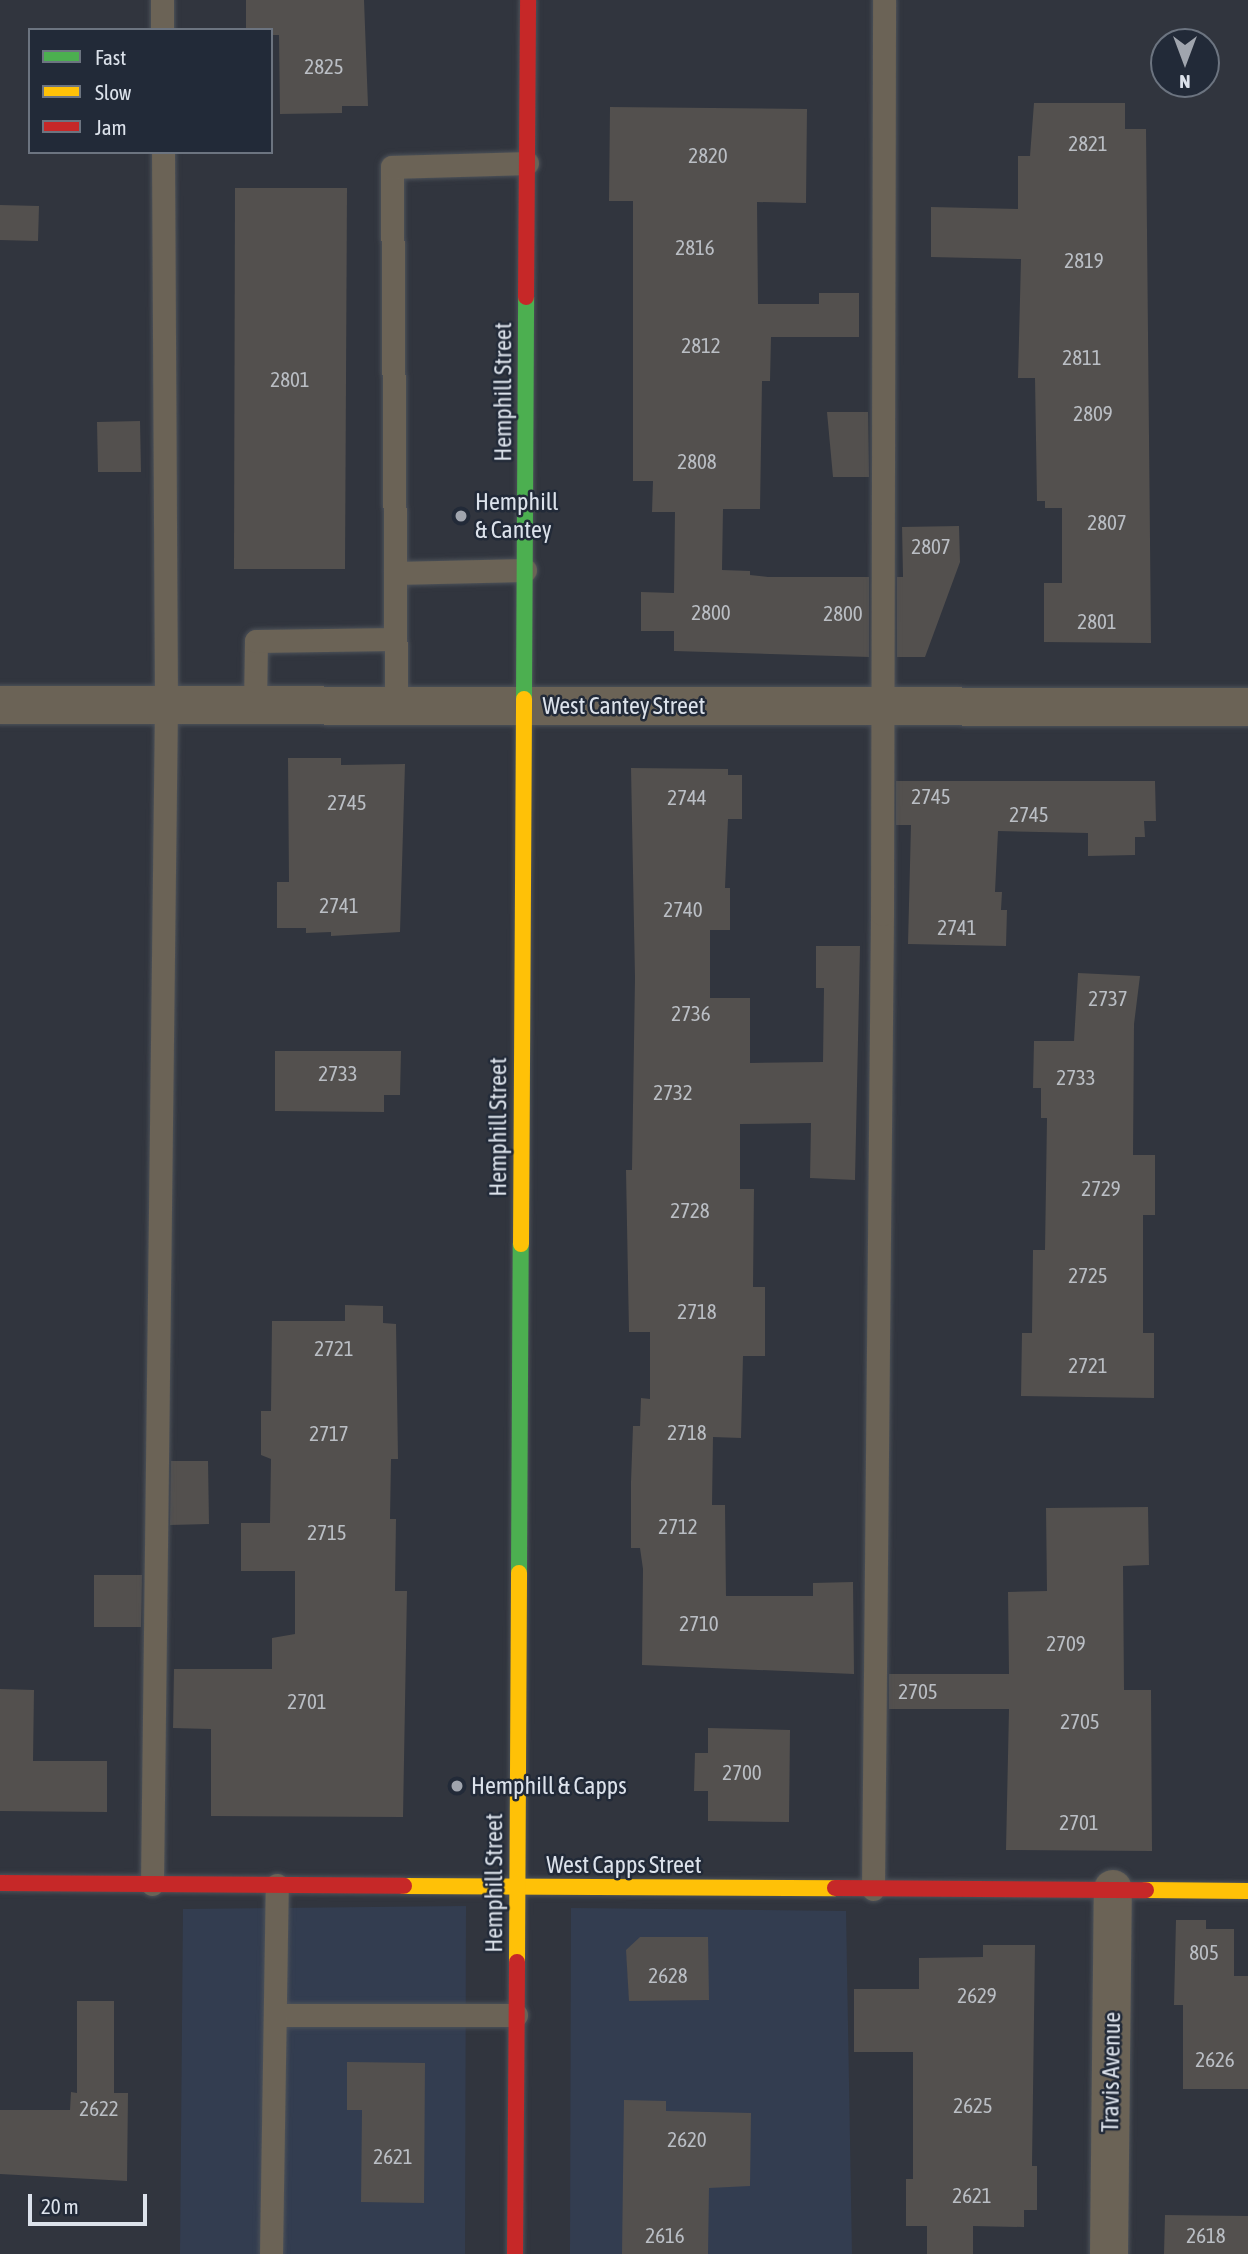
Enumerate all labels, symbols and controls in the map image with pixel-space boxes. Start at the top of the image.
legend [28,28,273,154]
north arrow [1150,28,1220,98]
text: Fast [95,45,126,69]
house number: 2825 [304,53,344,79]
text: N [1179,71,1191,93]
text: Slow [95,80,131,104]
text: Jam [95,115,127,139]
house number: 2821 [1068,130,1108,156]
house number: 2820 [688,142,728,168]
house number: 2816 [675,234,715,260]
house number: 2819 [1064,247,1104,273]
street label: Hemphill Street [489,322,517,462]
house number: 2812 [681,332,721,358]
house number: 2811 [1062,344,1102,370]
house number: 2801 [270,366,310,392]
house number: 2809 [1073,400,1113,426]
house number: 2808 [677,448,717,474]
place label: Hemphill & Cantey [475,488,558,544]
marker: Hemphill & Cantey [453,508,469,524]
house number: 2807 [1087,509,1127,535]
house number: 2807 [911,533,951,559]
house number: 2800 [691,599,731,625]
house number: 2800 [823,600,863,626]
house number: 2801 [1077,608,1117,634]
street label: West Cantey Street [542,692,706,720]
house number: 2745 [911,783,951,809]
house number: 2744 [667,784,707,810]
house number: 2745 [327,789,367,815]
house number: 2745 [1009,801,1049,827]
house number: 2741 [319,892,359,918]
house number: 2740 [663,896,703,922]
house number: 2741 [937,914,977,940]
house number: 2737 [1088,985,1128,1011]
house number: 2736 [671,1000,711,1026]
street label: Hemphill Street [484,1057,512,1197]
house number: 2733 [318,1060,358,1086]
house number: 2733 [1056,1064,1096,1090]
house number: 2732 [653,1079,693,1105]
house number: 2729 [1081,1175,1121,1201]
house number: 2728 [670,1197,710,1223]
house number: 2725 [1068,1262,1108,1288]
house number: 2718 [677,1298,717,1324]
house number: 2721 [314,1335,354,1361]
house number: 2721 [1068,1352,1108,1378]
house number: 2718 [667,1419,707,1445]
house number: 2717 [309,1420,349,1446]
house number: 2712 [658,1513,698,1539]
house number: 2715 [307,1519,347,1545]
house number: 2710 [679,1610,719,1636]
house number: 2709 [1046,1630,1086,1656]
house number: 2705 [898,1678,938,1704]
house number: 2701 [287,1688,327,1714]
house number: 2705 [1060,1708,1100,1734]
house number: 2700 [722,1759,762,1785]
place label: Hemphill & Capps [471,1772,627,1800]
marker: Hemphill & Capps [449,1778,465,1794]
house number: 2701 [1059,1809,1099,1835]
street label: Hemphill Street [480,1813,508,1953]
street label: West Capps Street [546,1851,702,1879]
house number: 805 [1189,1939,1219,1965]
house number: 2628 [648,1962,688,1988]
house number: 2629 [957,1982,997,2008]
street label: Travis Avenue [1096,2012,1126,2132]
house number: 2626 [1195,2046,1235,2072]
house number: 2625 [953,2092,993,2118]
house number: 2622 [79,2095,119,2121]
house number: 2620 [667,2126,707,2152]
house number: 2621 [373,2143,413,2169]
scale bar [32,2180,150,2224]
house number: 2621 [952,2182,992,2208]
text: 20 m [41,2194,79,2218]
house number: 2616 [645,2222,685,2248]
house number: 2618 [1186,2222,1226,2248]

